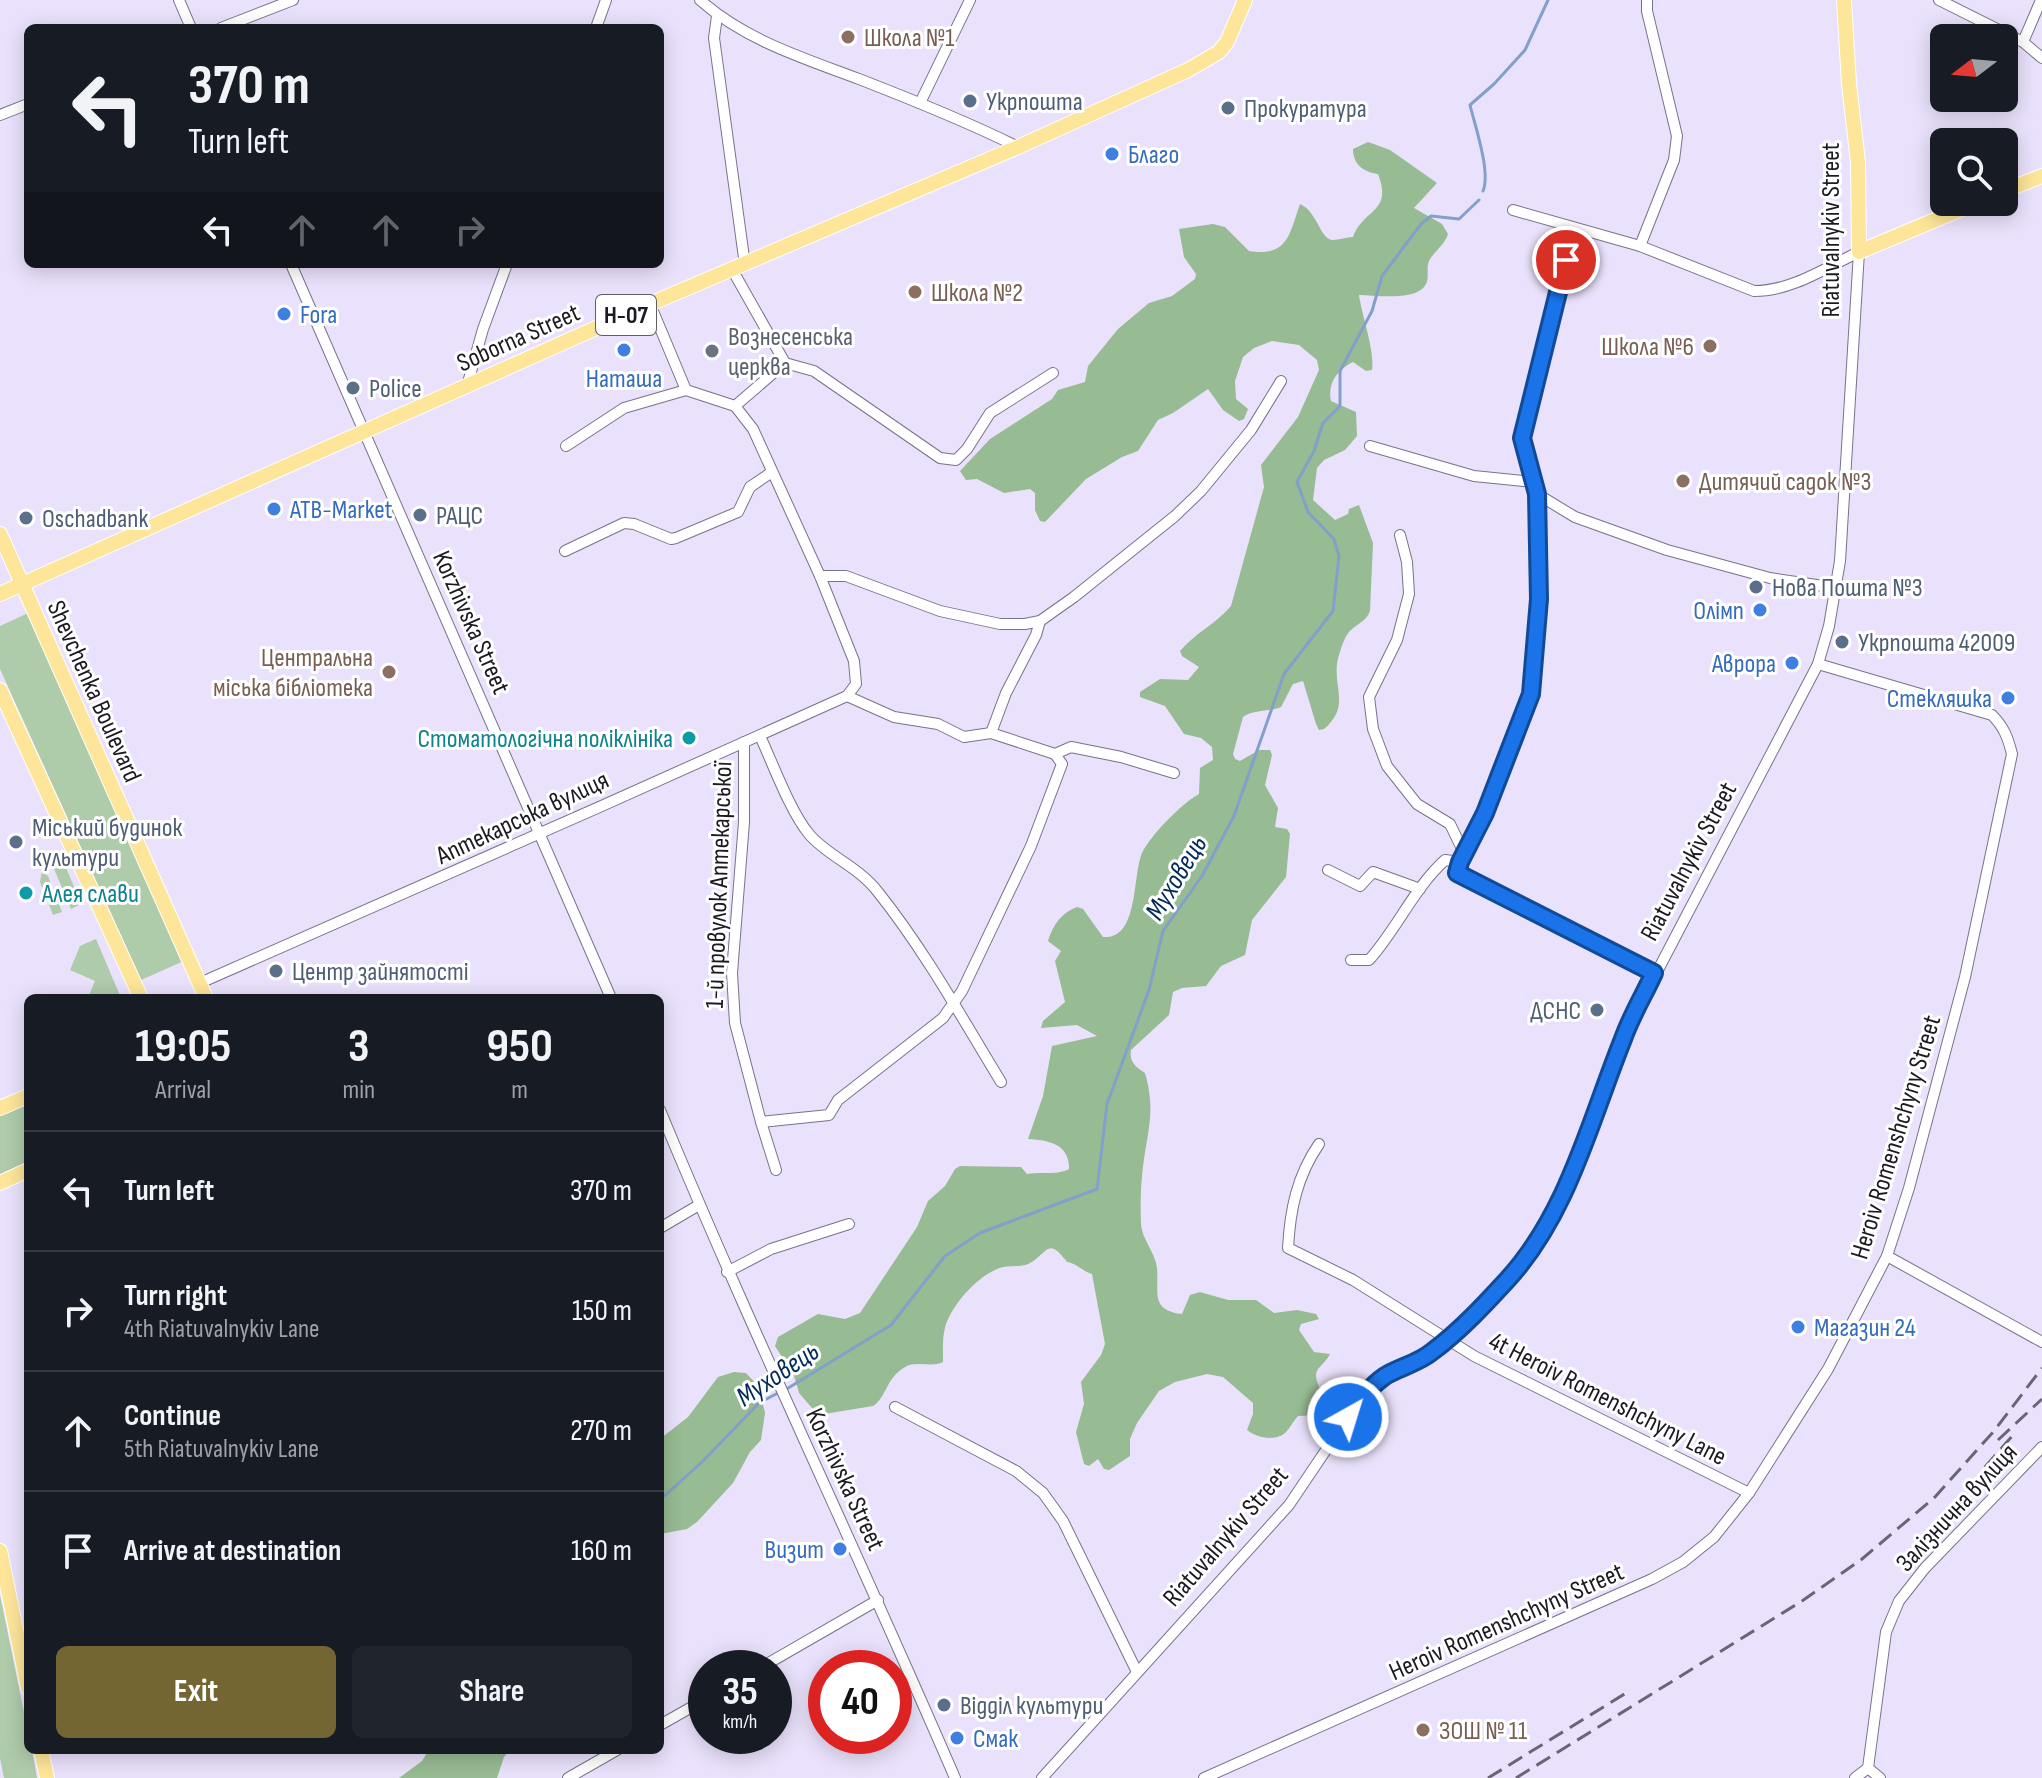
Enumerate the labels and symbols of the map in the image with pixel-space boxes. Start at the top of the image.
place label: Школа №1 [864,23,954,54]
north arrow [1930,24,2018,112]
marker: Школа №1 [839,28,857,46]
place label: Укрпошта [986,87,1083,118]
marker: Укрпошта [961,92,979,110]
place label: Прокуратура [1244,94,1367,125]
marker: Прокуратура [1219,99,1237,117]
place label: Благо [1128,140,1179,171]
street label: Riatuvalnykiv Street [1816,142,1847,318]
marker: Благо [1103,145,1121,163]
pin [1532,226,1600,294]
place label: Школа №2 [931,278,1023,309]
marker: Школа №2 [906,283,924,301]
road number: Н-07 [596,295,656,335]
street label: Soborna Street [452,298,585,379]
place label: Fora [300,300,337,331]
marker: Fora [275,305,293,323]
place label: Вознесенська церква [728,322,853,383]
place label: Школа №6 [1601,332,1694,363]
marker: Школа №6 [1701,337,1719,355]
marker: Наташа [615,341,633,359]
marker: Вознесенська церква [703,342,721,360]
place label: Наташа [586,364,662,395]
place label: Police [369,374,422,405]
marker: Police [344,379,362,397]
place label: Дитячий садок №3 [1699,467,1871,498]
marker: Дитячий садок №3 [1674,472,1692,490]
place label: ATB-Market [289,495,393,526]
marker: ATB-Market [265,500,283,518]
place label: РАЦС [436,501,483,532]
place label: Oschadbank [42,504,148,535]
marker: РАЦС [411,506,429,524]
marker: Oschadbank [17,509,35,527]
street label: Korzhivska Street [425,546,516,699]
place label: Нова Пошта №3 [1772,573,1923,604]
marker: Нова Пошта №3 [1747,578,1765,596]
street label: Shevchenka Boulevard [40,596,148,787]
place label: Олімп [1693,596,1744,627]
marker: Олімп [1751,601,1769,619]
place label: Укрпошта 42009 [1858,628,2015,659]
marker: Укрпошта 42009 [1833,633,1851,651]
place label: Центральна міська бібліотека [213,643,373,704]
place label: Аврора [1711,649,1776,680]
marker: Аврора [1783,654,1801,672]
marker: Центральна міська бібліотека [380,663,398,681]
place label: Стекляшка [1887,684,1992,715]
marker: Стекляшка [1999,689,2017,707]
place label: Стоматологічна поліклініка [418,724,673,755]
marker: Стоматологічна поліклініка [680,729,698,747]
street label: 1-й провулок Аптекарської [700,760,739,1009]
street label: Аптекарська вулиця [431,765,614,872]
street label: Riatuvalnykiv Street [1635,777,1744,946]
place label: Міський будинок культури [32,813,182,874]
water label: Муховець [1138,829,1214,926]
marker: Міський будинок культури [7,833,25,851]
place label: Алея слави [41,879,139,910]
marker: Алея слави [17,884,35,902]
place label: Центр зайнятості [292,957,468,988]
marker: Центр зайнятості [267,962,285,980]
place label: ДСНС [1530,996,1581,1027]
marker: ДСНС [1588,1001,1606,1019]
street label: Heroiv Romenshchyny Street [1845,1012,1948,1263]
place label: Магазин 24 [1814,1313,1916,1344]
marker: Магазин 24 [1789,1318,1807,1336]
street label: 4t Heroiv Romenshchyny Lane [1483,1326,1731,1473]
water label: Муховець [730,1335,826,1414]
position arrow [1306,1375,1390,1459]
street label: Korzhivska Street [798,1404,891,1556]
street label: Залізнична вулиця [1890,1438,2024,1578]
street label: Riatuvalnykiv Street [1157,1461,1295,1613]
place label: Визит [765,1535,824,1566]
marker: Визит [831,1540,849,1558]
street label: Heroiv Romenshchyny Street [1385,1557,1629,1688]
speed limit sign: 40 [808,1650,912,1754]
place label: Відділ культури [960,1691,1103,1722]
marker: Відділ культури [935,1696,953,1714]
place label: ЗОШ № 11 [1439,1716,1527,1747]
marker: ЗОШ № 11 [1414,1721,1432,1739]
place label: Смак [973,1724,1018,1755]
marker: Смак [948,1729,966,1747]

